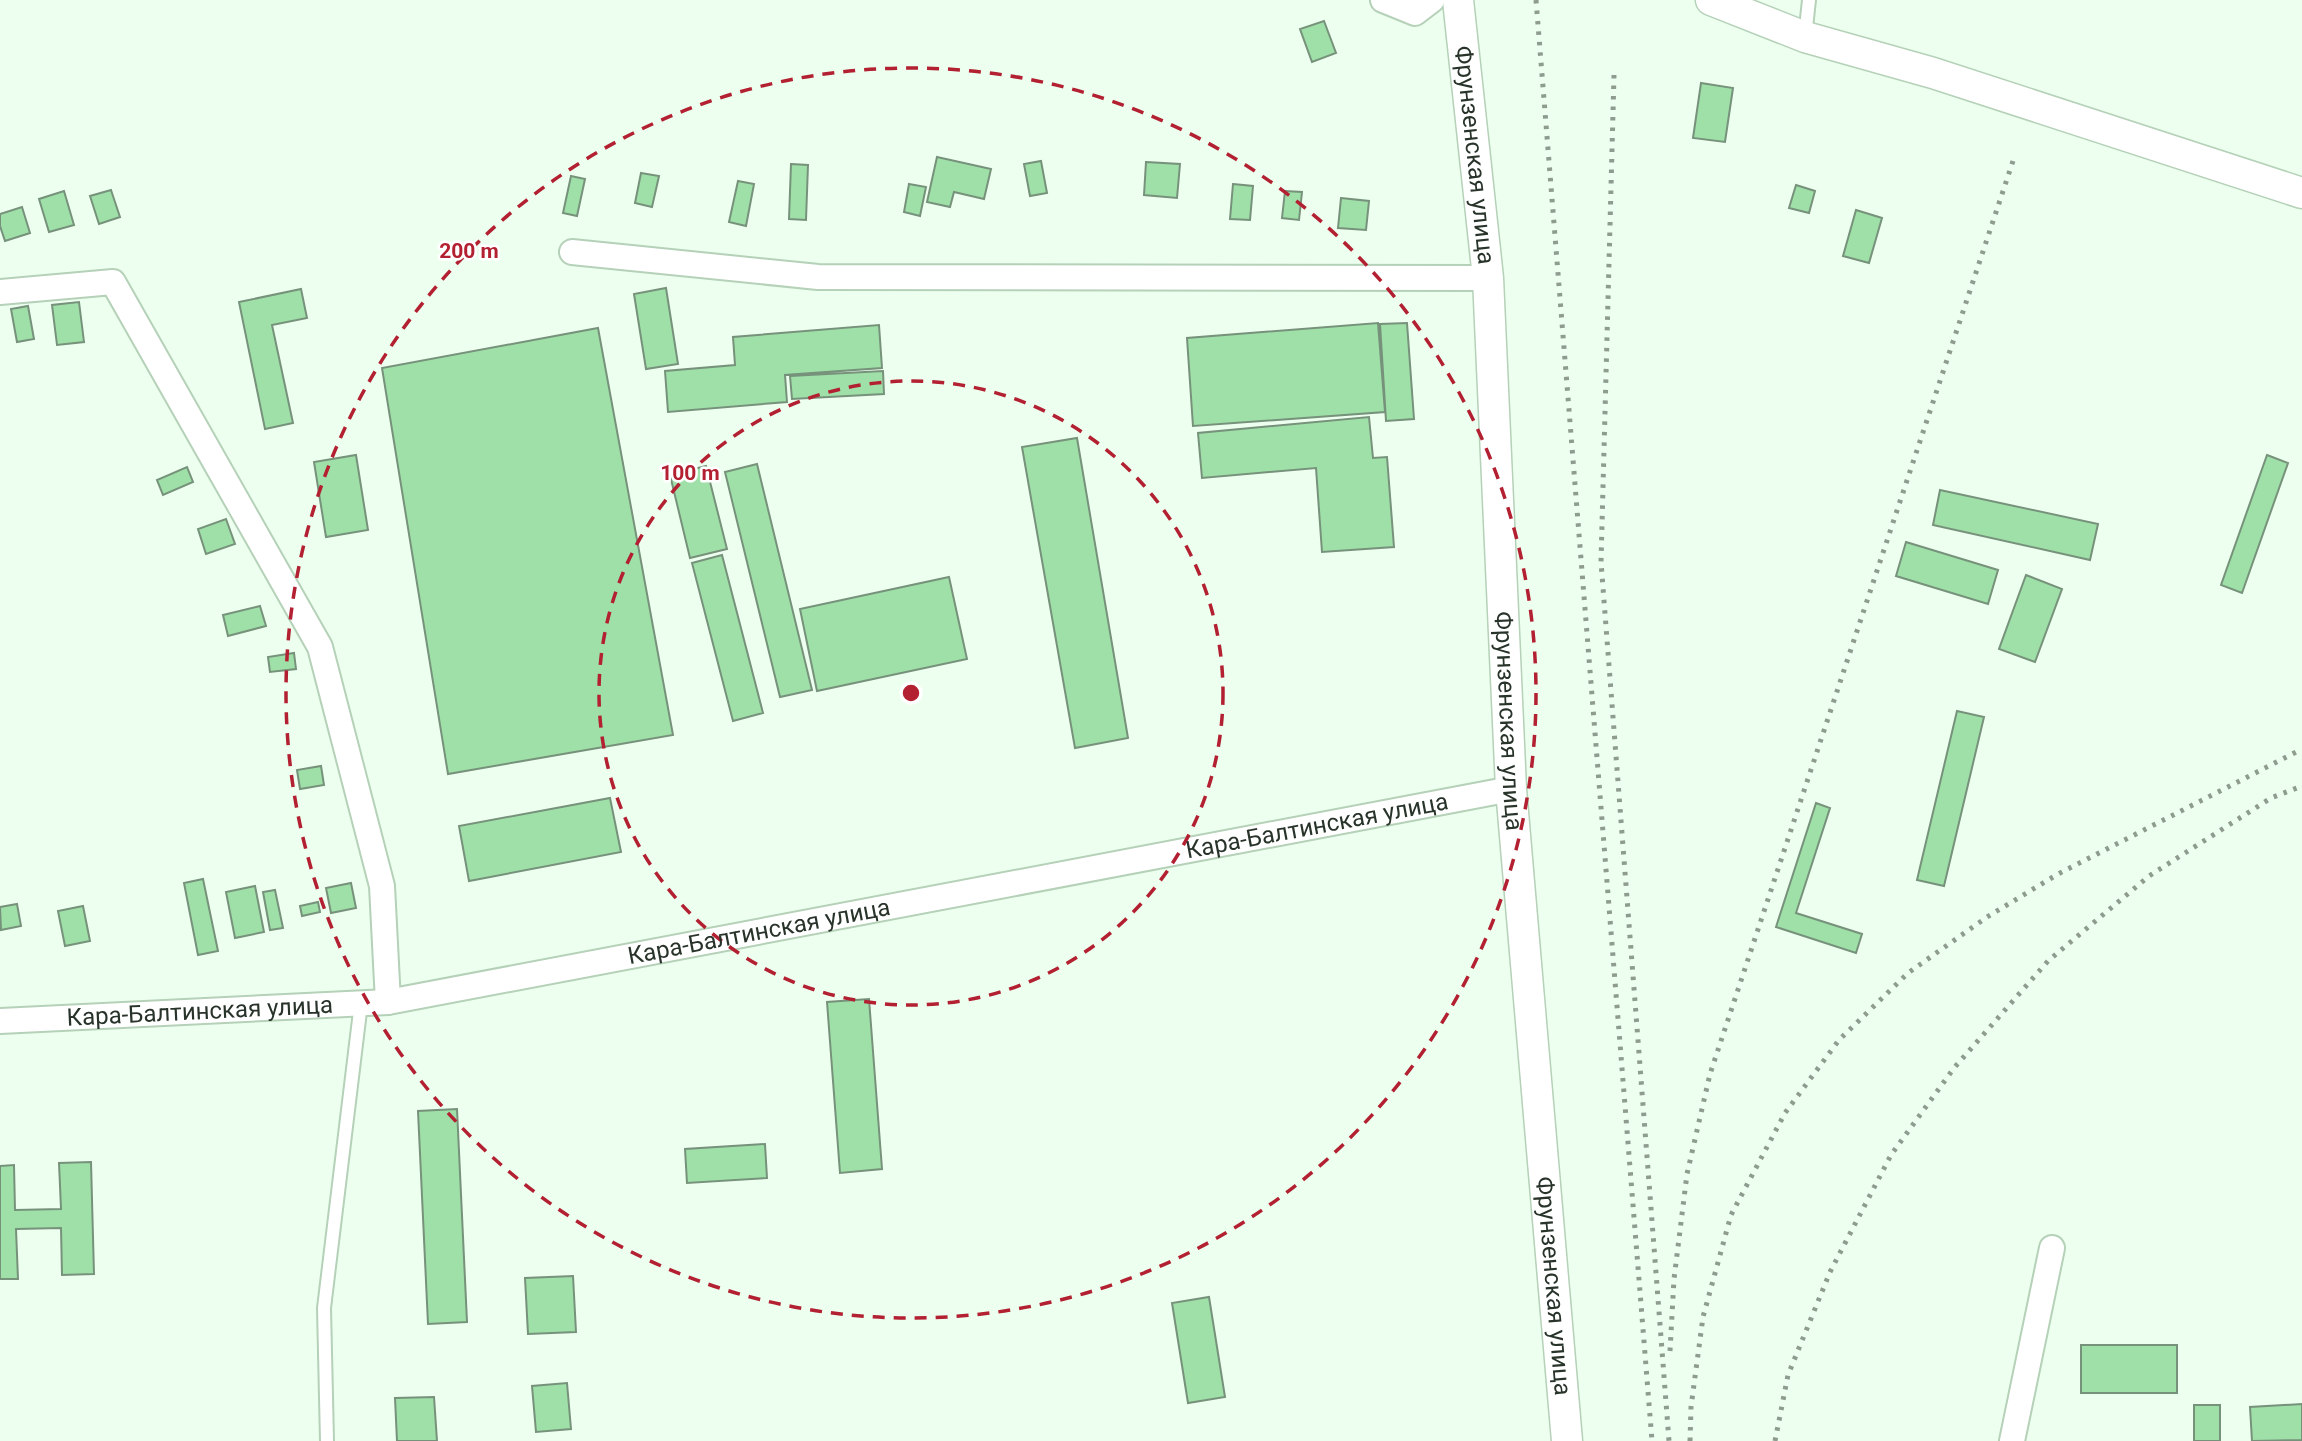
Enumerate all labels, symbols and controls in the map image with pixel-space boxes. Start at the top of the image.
street label: Фрунзенская улица [1449,44,1500,266]
text: 200 m [439,239,499,263]
text: 100 m [660,461,720,485]
street label: Фрунзенская улица [1489,611,1529,832]
centre of rings [899,681,923,705]
street label: Кара-Балтинская улица [1183,787,1451,864]
street label: Кара-Балтинская улица [625,893,893,970]
street label: Кара-Балтинская улица [66,991,334,1032]
street label: Фрунзенская улица [1530,1175,1577,1397]

